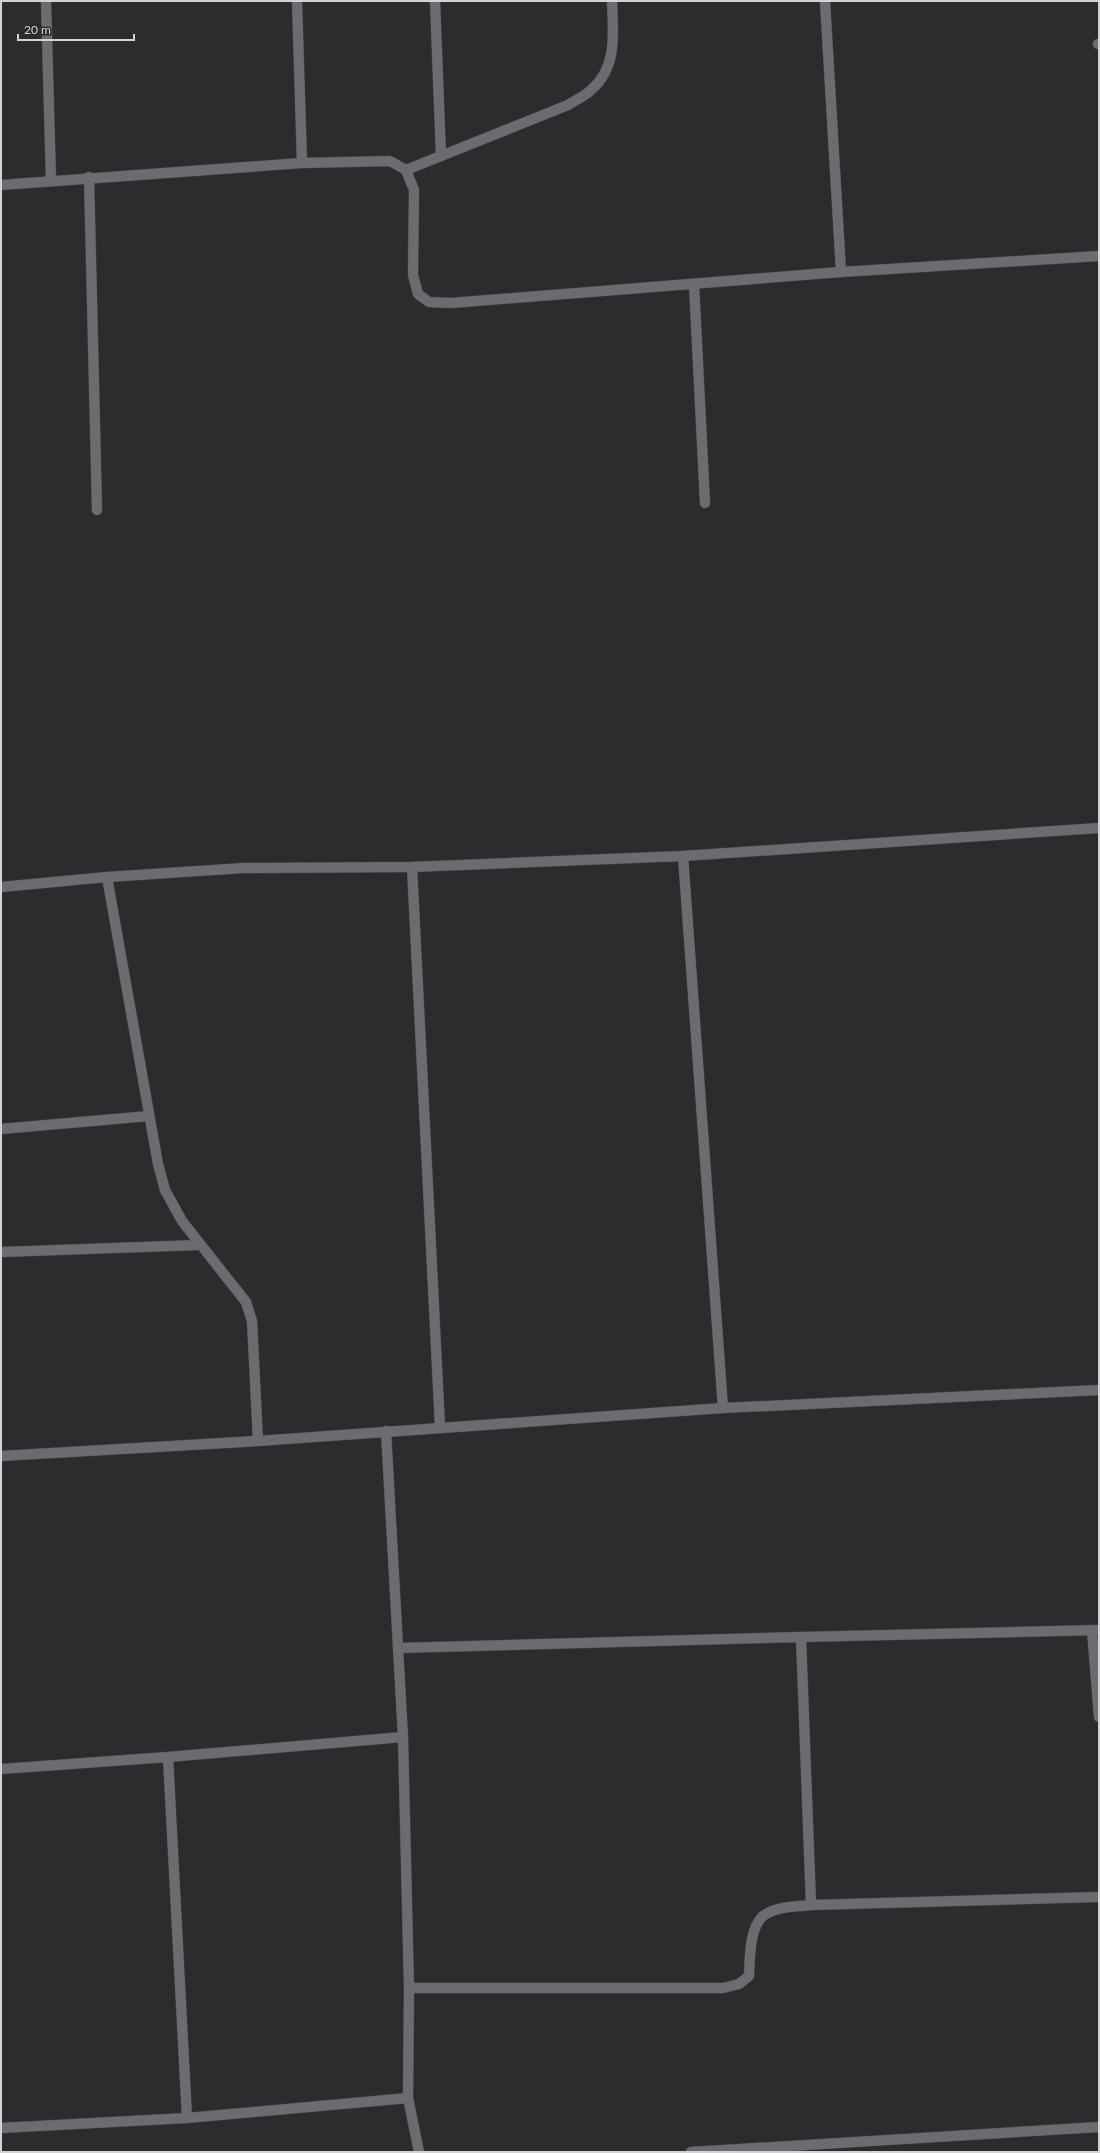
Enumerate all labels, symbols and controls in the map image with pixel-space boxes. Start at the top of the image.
scale bar [18,16,134,42]
text: 20 m [24,22,51,37]

